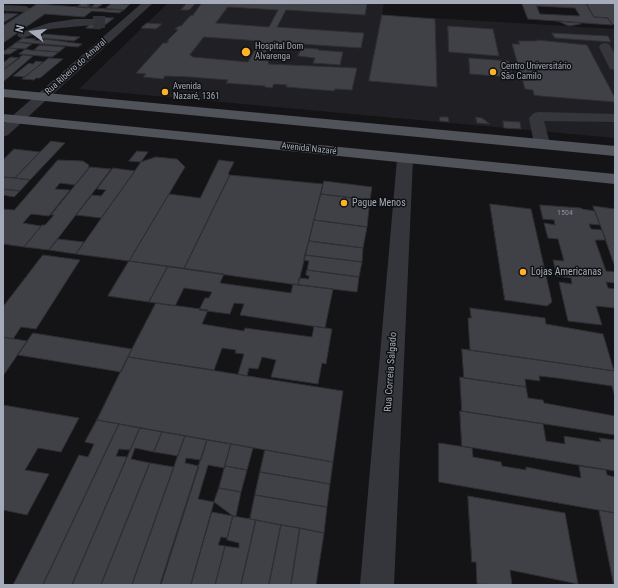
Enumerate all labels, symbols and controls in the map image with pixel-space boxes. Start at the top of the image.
north arrow [12,12,52,52]
text: N [13,24,27,34]
street label: Rua Ribeiro do Amaral [43,37,109,97]
place label: Hospital Dom Alvarenga [255,42,303,63]
marker: Hospital Dom Alvarenga [240,46,252,58]
place label: Centro Universitário São Camilo [501,62,571,83]
marker: Centro Universitário São Camilo [488,67,498,77]
place label: Avenida Nazaré, 1361 [173,82,220,103]
marker: Avenida Nazaré, 1361 [160,87,170,97]
street label: Avenida Nazaré [281,141,337,157]
place label: Pague Menos [352,197,406,209]
marker: Pague Menos [339,198,349,208]
house number: 1504 [557,208,573,218]
place label: Lojas Americanas [531,266,602,278]
marker: Lojas Americanas [518,267,528,277]
street label: Rua Correia Salgado [382,332,400,412]

